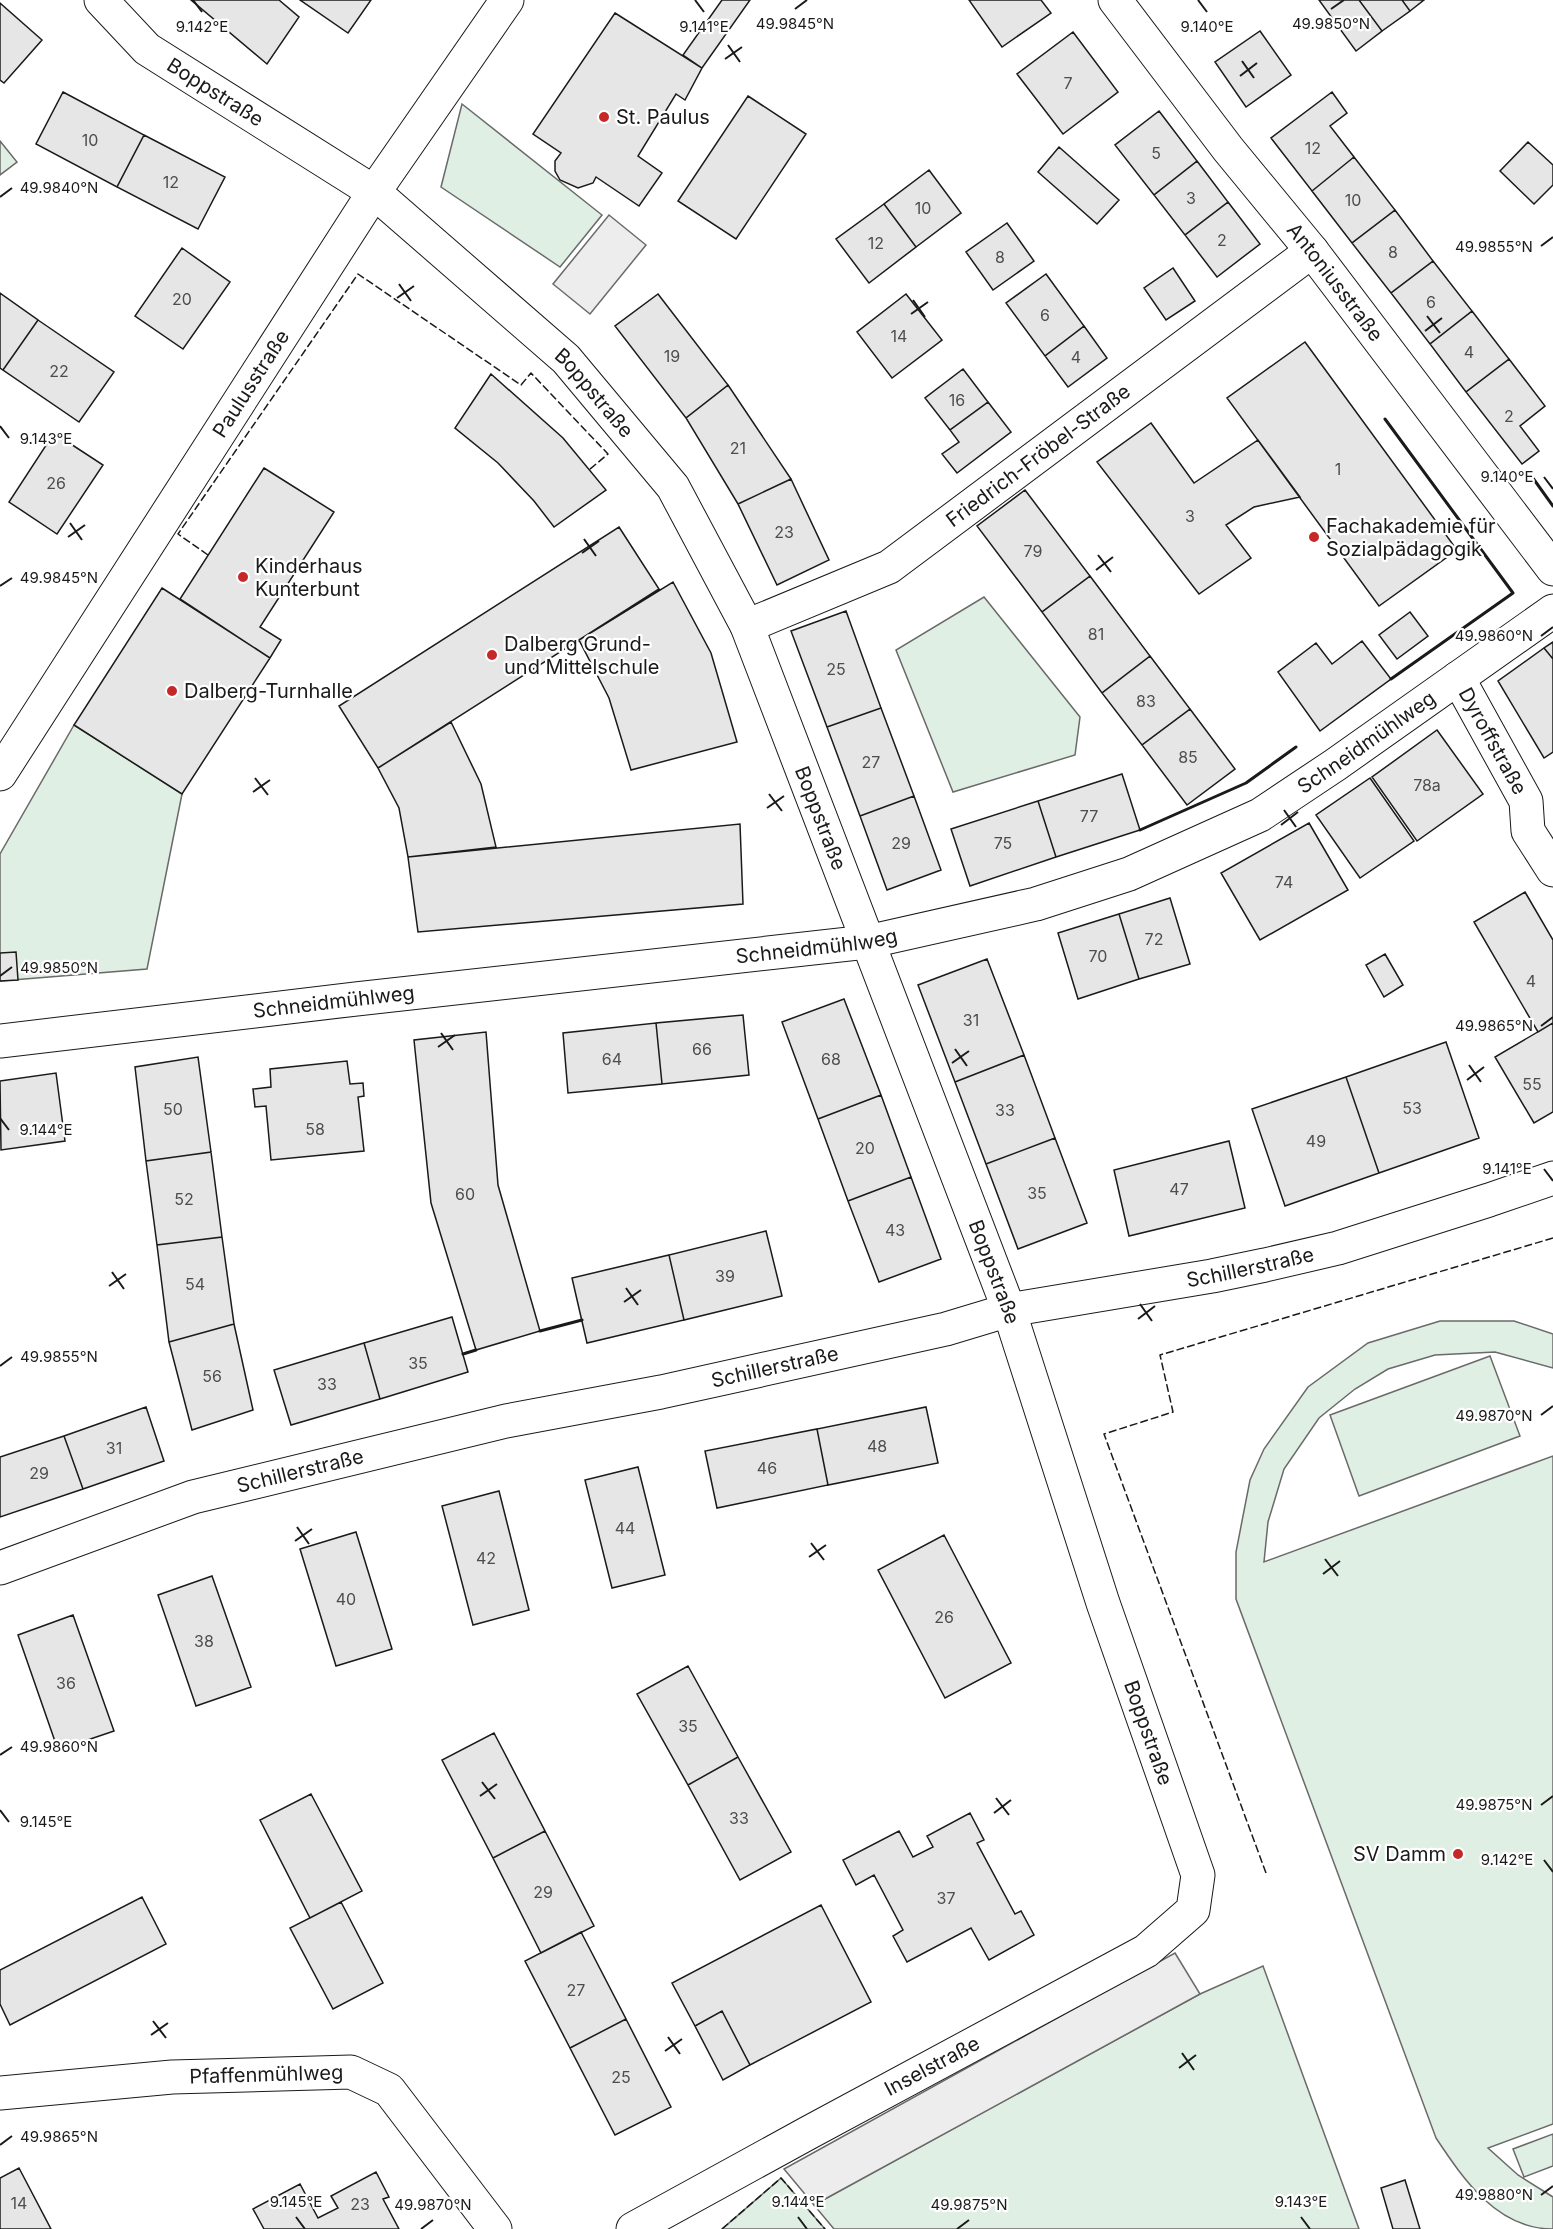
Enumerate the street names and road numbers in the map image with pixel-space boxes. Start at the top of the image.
street label: Boppstraße [163,53,268,131]
street label: Antoniusstraße [1282,218,1388,346]
street label: Paulusstraße [208,325,294,442]
street label: Boppstraße [550,343,639,442]
street label: Friedrich-Fröbel-Straße [941,379,1135,532]
street label: Dyroffstraße [1454,683,1532,799]
street label: Schneidmühlweg [1293,686,1440,799]
street label: Boppstraße [790,763,851,874]
street label: Schneidmühlweg [735,924,900,969]
street label: Schneidmühlweg [251,981,416,1023]
street label: Boppstraße [964,1217,1025,1327]
street label: Schillerstraße [1185,1242,1316,1292]
street label: Schillerstraße [709,1341,841,1393]
street label: Schillerstraße [234,1444,366,1498]
street label: Boppstraße [1119,1677,1178,1789]
street label: Inselstraße [880,2031,984,2101]
street label: Pfaffenmühlweg [189,2060,344,2089]

